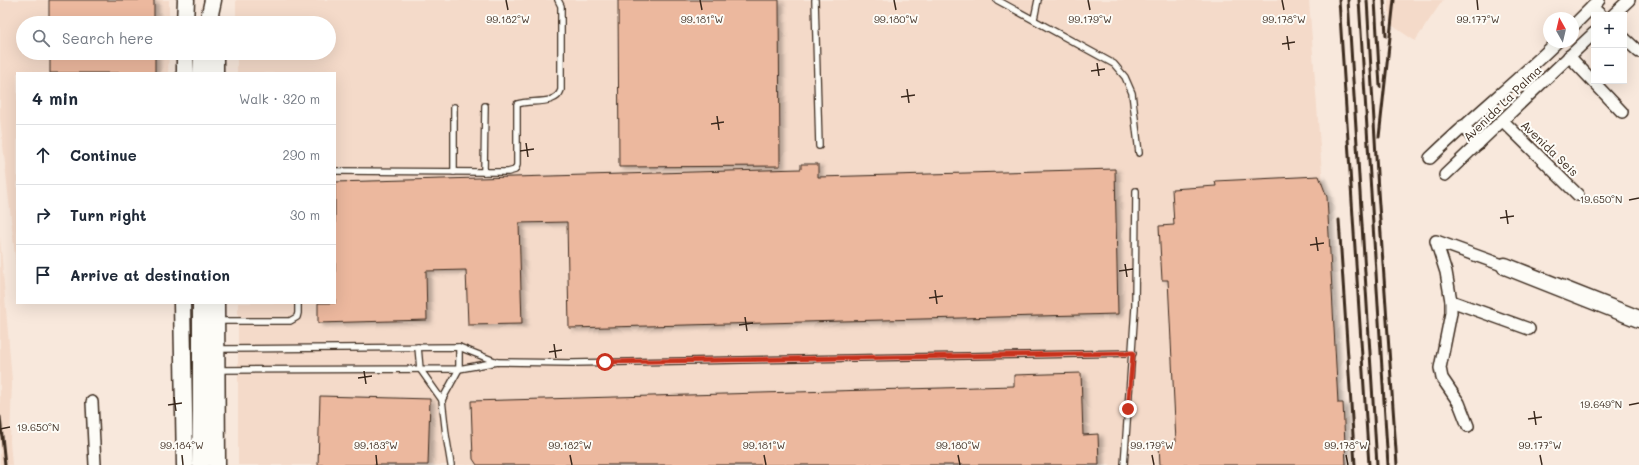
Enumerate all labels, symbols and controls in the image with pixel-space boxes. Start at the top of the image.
text: 99.182°W [486,12,530,26]
text: 99.181°W [681,12,723,26]
text: 99.180°W [874,12,918,26]
text: 99.179°W [1068,12,1112,26]
text: 99.178°W [1262,12,1306,26]
text: 99.177°W [1457,12,1500,26]
north arrow [1543,12,1579,48]
map controls [1591,12,1627,84]
button: + [1591,12,1627,48]
search box [16,16,336,60]
icon: search [30,27,52,49]
text: Search here [62,28,153,48]
button: − [1591,48,1627,84]
street label: Avenida La Palma [1460,62,1544,144]
text: 4 min [32,87,78,109]
text: Walk · 320 m [239,90,320,107]
street label: Avenida Seis [1518,117,1582,180]
icon: ahead [32,144,54,166]
text: Continue [70,145,137,165]
text: 290 m [283,146,320,163]
text: 19.650°N [1580,192,1622,206]
icon: right [32,204,54,226]
text: Turn right [70,205,147,225]
text: 30 m [290,206,320,223]
icon: arrive [32,264,54,286]
text: Arrive at destination [70,265,230,285]
route start [596,353,614,371]
text: 19.649°N [1580,397,1622,411]
route end [1119,400,1137,418]
text: 19.650°N [17,420,59,434]
text: 99.184°W [160,438,204,452]
text: 99.183°W [354,438,398,452]
text: 99.182°W [548,438,592,452]
text: 99.181°W [743,438,785,452]
text: 99.180°W [936,438,980,452]
text: 99.179°W [1130,438,1174,452]
text: 99.178°W [1324,438,1368,452]
text: 99.177°W [1519,438,1562,452]

